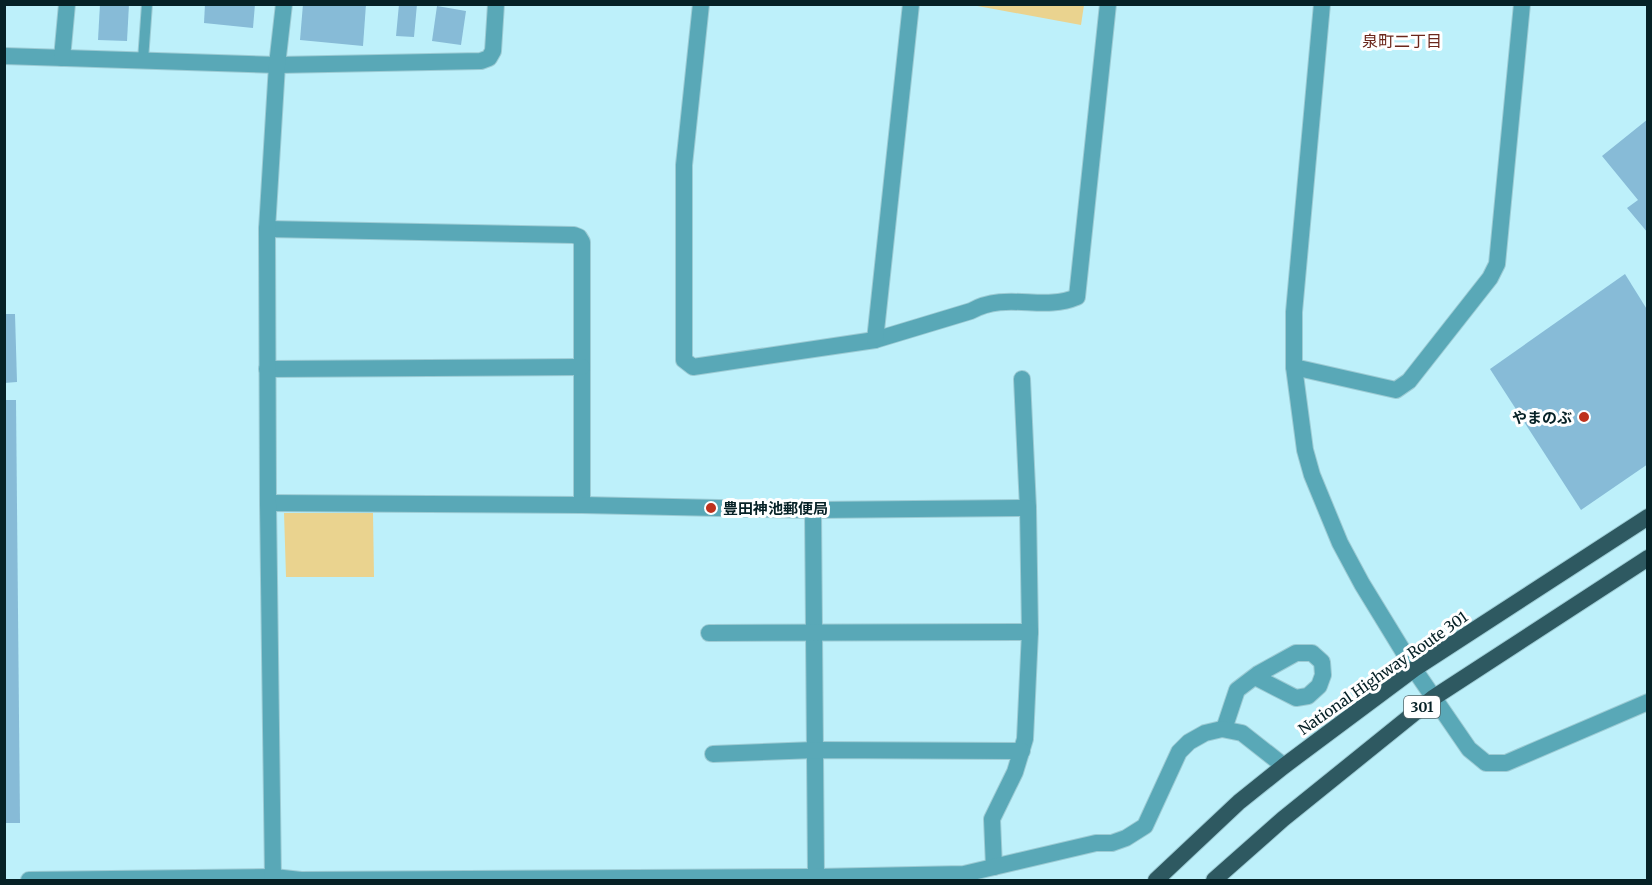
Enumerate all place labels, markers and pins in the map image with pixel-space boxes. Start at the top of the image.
place label: やまのぶ [1512,408,1572,427]
marker: やまのぶ [1577,410,1591,424]
place label: 豊田神池郵便局 [723,499,828,518]
marker: 豊田神池郵便局 [704,501,718,515]

